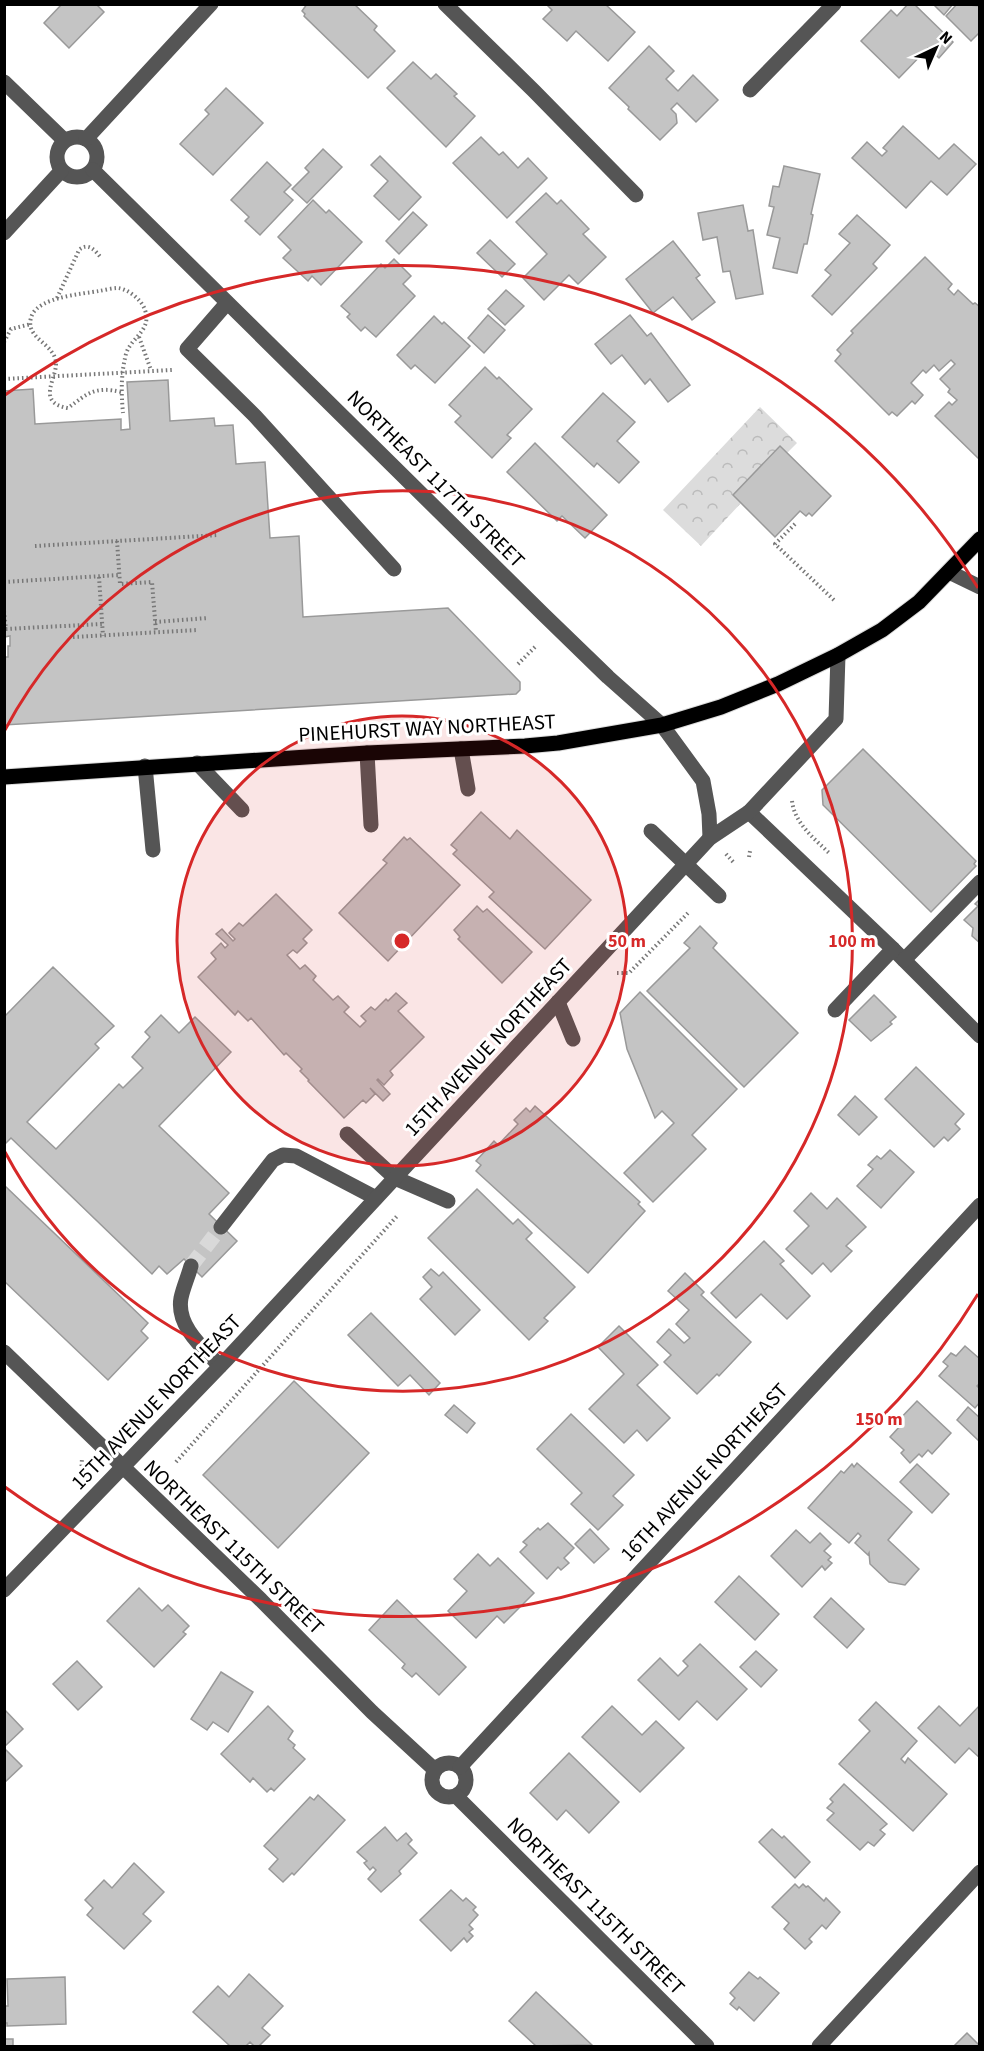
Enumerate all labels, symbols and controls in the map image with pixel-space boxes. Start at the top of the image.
north arrow [906,18,966,78]
text: N [934,26,957,50]
street label: NORTHEAST 117TH STREET [340,383,532,575]
street label: PINEHURST WAY NORTHEAST [298,706,556,750]
text: 50 m [608,929,646,954]
text: 100 m [828,929,876,954]
centre of rings [392,931,412,951]
street label: 15TH AVENUE NORTHEAST [397,951,579,1143]
street label: 15TH AVENUE NORTHEAST [64,1307,248,1497]
street label: 16TH AVENUE NORTHEAST [613,1376,795,1568]
text: 150 m [855,1407,903,1432]
street label: NORTHEAST 115TH STREET [137,1453,331,1641]
street label: NORTHEAST 115TH STREET [500,1810,692,2002]

